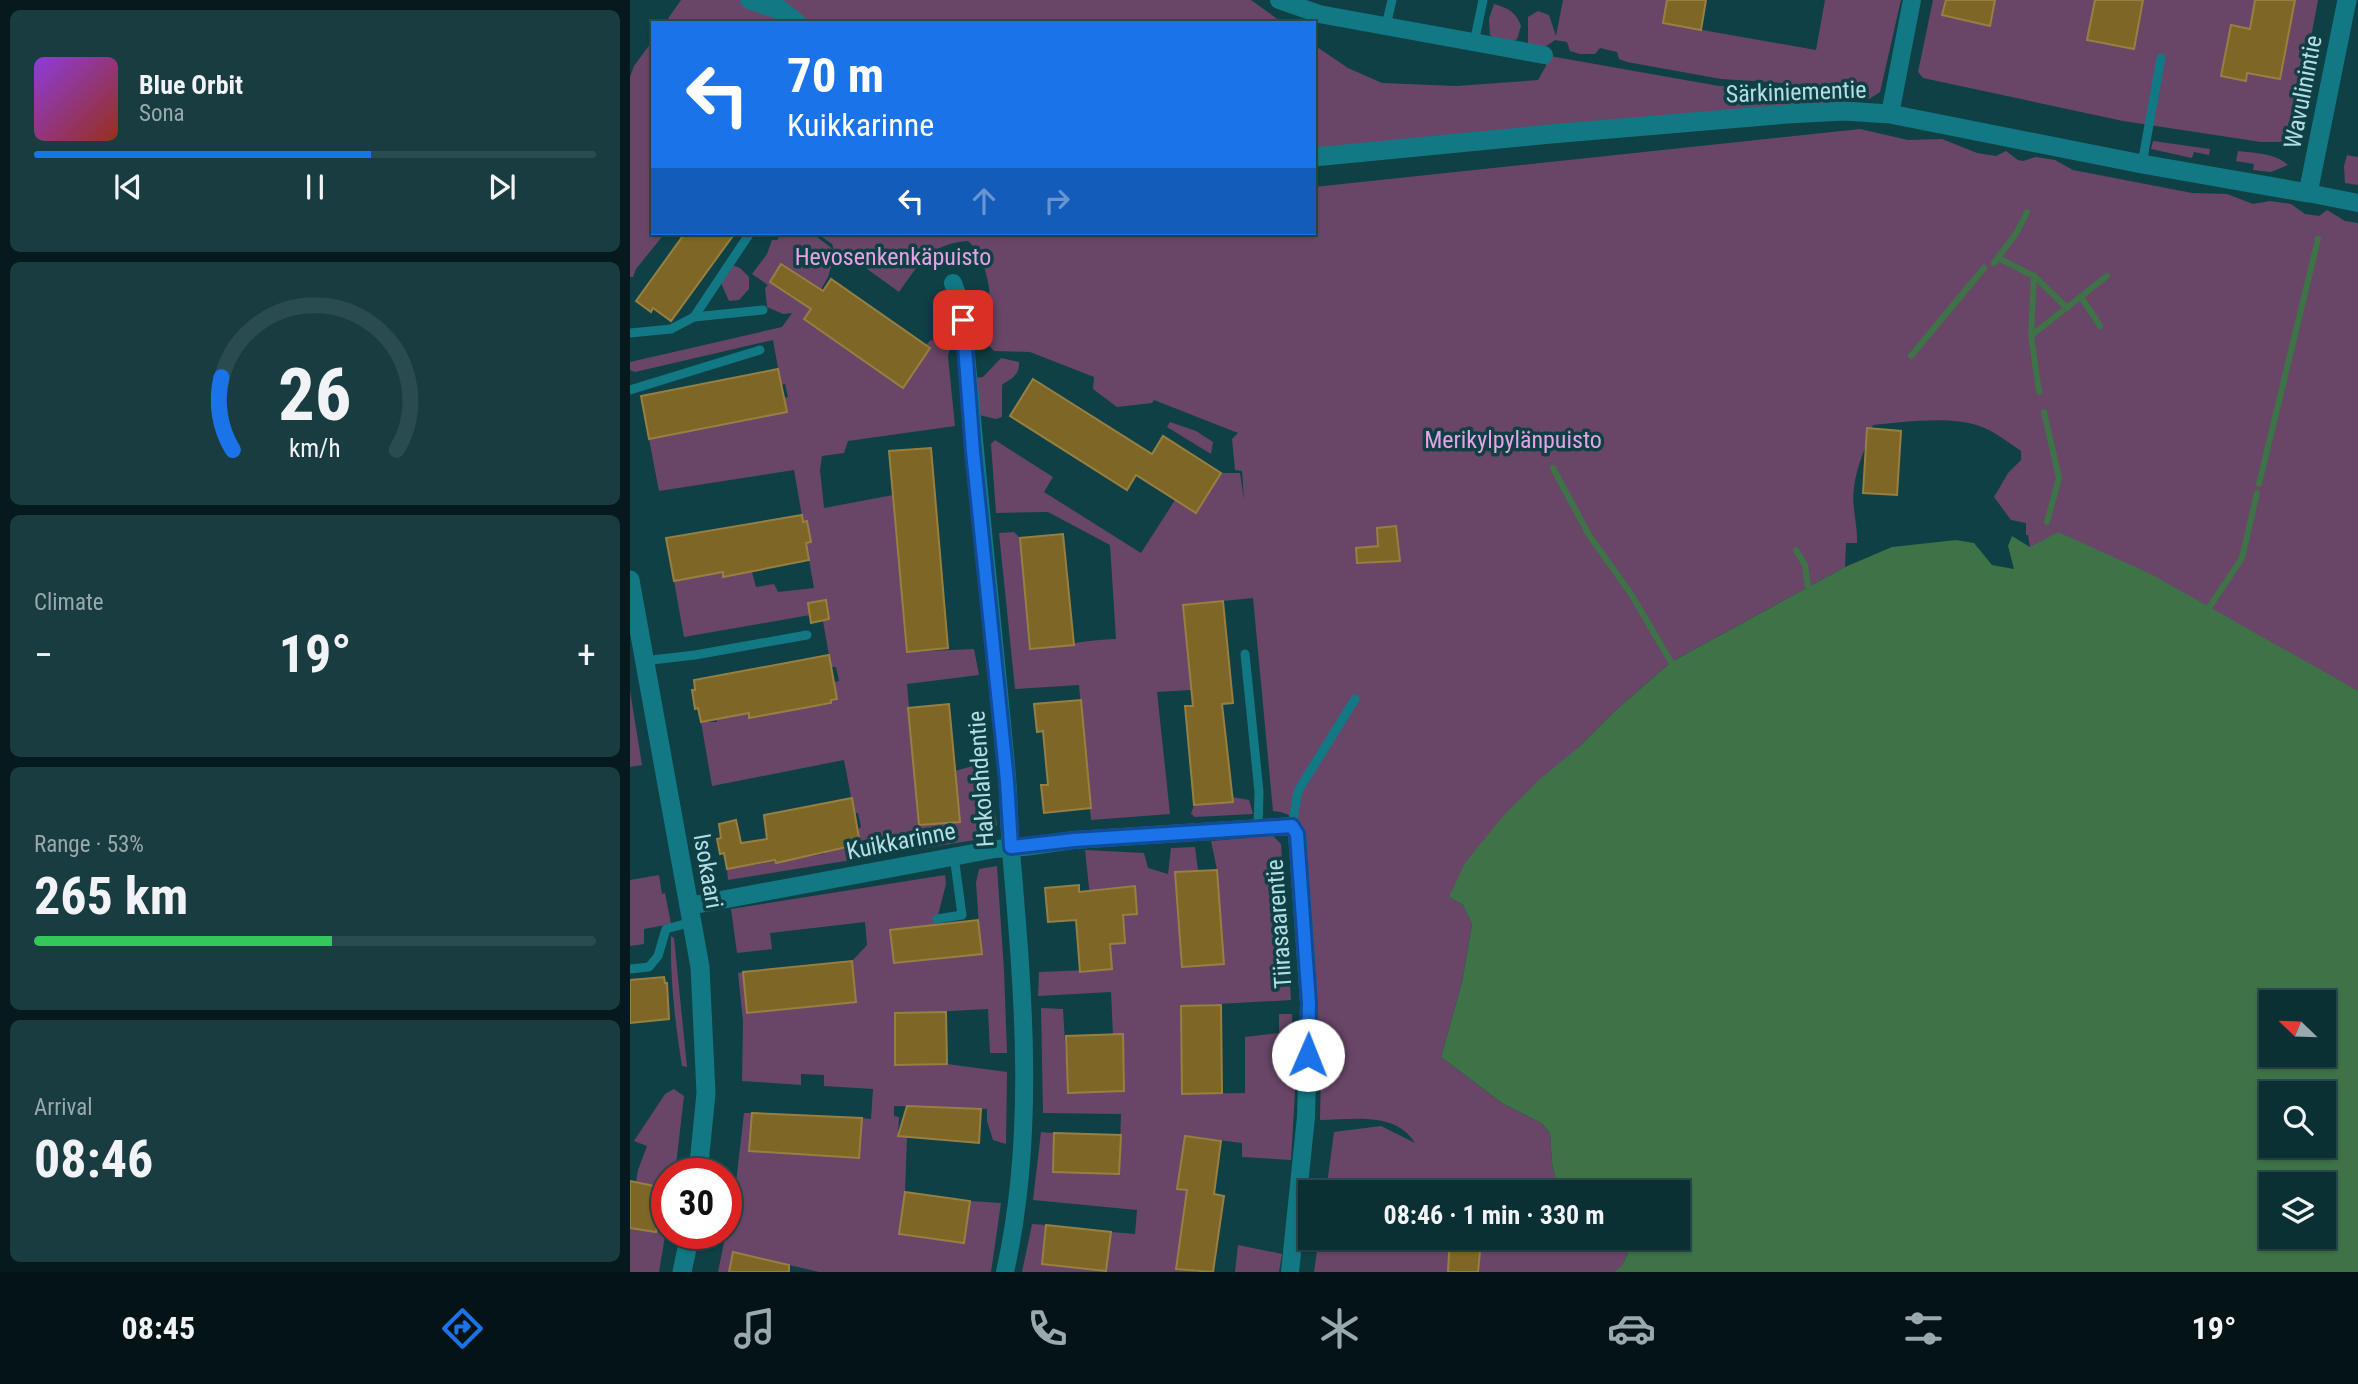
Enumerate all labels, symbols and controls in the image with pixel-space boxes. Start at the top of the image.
street label: Wavulinintie [2278,33,2328,151]
text: 70 m [787,47,884,104]
icon: left [672,49,763,140]
text: Blue Orbit [139,70,243,100]
street label: Särkiniementie [1725,76,1867,108]
text: Sona [139,100,185,127]
text: Kuikkarinne [787,106,934,144]
icon: previous [109,168,147,206]
icon: pause [296,168,334,206]
icon: next [483,168,521,206]
icon: left [892,182,930,220]
icon: ahead [965,182,1003,220]
icon: right [1038,182,1076,220]
park label: Hevosenkenkäpuisto [795,243,991,271]
pin [933,290,993,350]
icon: arrive [944,301,982,339]
text: 26 [278,352,352,438]
park label: Merikylpylänpuisto [1424,426,1602,454]
text: km/h [289,433,341,462]
text: Climate [34,589,104,616]
text: 19° [279,624,351,685]
text: − [34,633,53,677]
text: + [577,633,596,677]
street label: Hakolahdentie [962,710,1000,848]
street label: Kuikkarinne [844,817,958,865]
text: Range · 53% [34,831,144,858]
street label: Isokaari [688,831,728,911]
street label: Tiirasaarentie [1261,858,1297,990]
text: 265 km [34,866,188,927]
north arrow [2259,990,2336,1068]
map controls [2259,990,2336,1249]
position arrow [1271,1018,1345,1092]
button: search [2259,1081,2336,1158]
text: Arrival [34,1094,93,1121]
text: 08:46 [34,1129,153,1190]
speed limit sign: 30 [651,1158,742,1249]
button: layers [2259,1172,2336,1249]
text: 08:46 · 1 min · 330 m [1384,1200,1604,1230]
icon: directions [438,1304,487,1353]
icon: music [730,1304,779,1353]
icon: phone [1023,1304,1072,1353]
icon: climate [1315,1304,1364,1353]
icon: car [1607,1304,1656,1353]
icon: filters [1899,1304,1948,1353]
text: 08:45 [122,1309,195,1347]
text: 19° [2192,1309,2236,1347]

